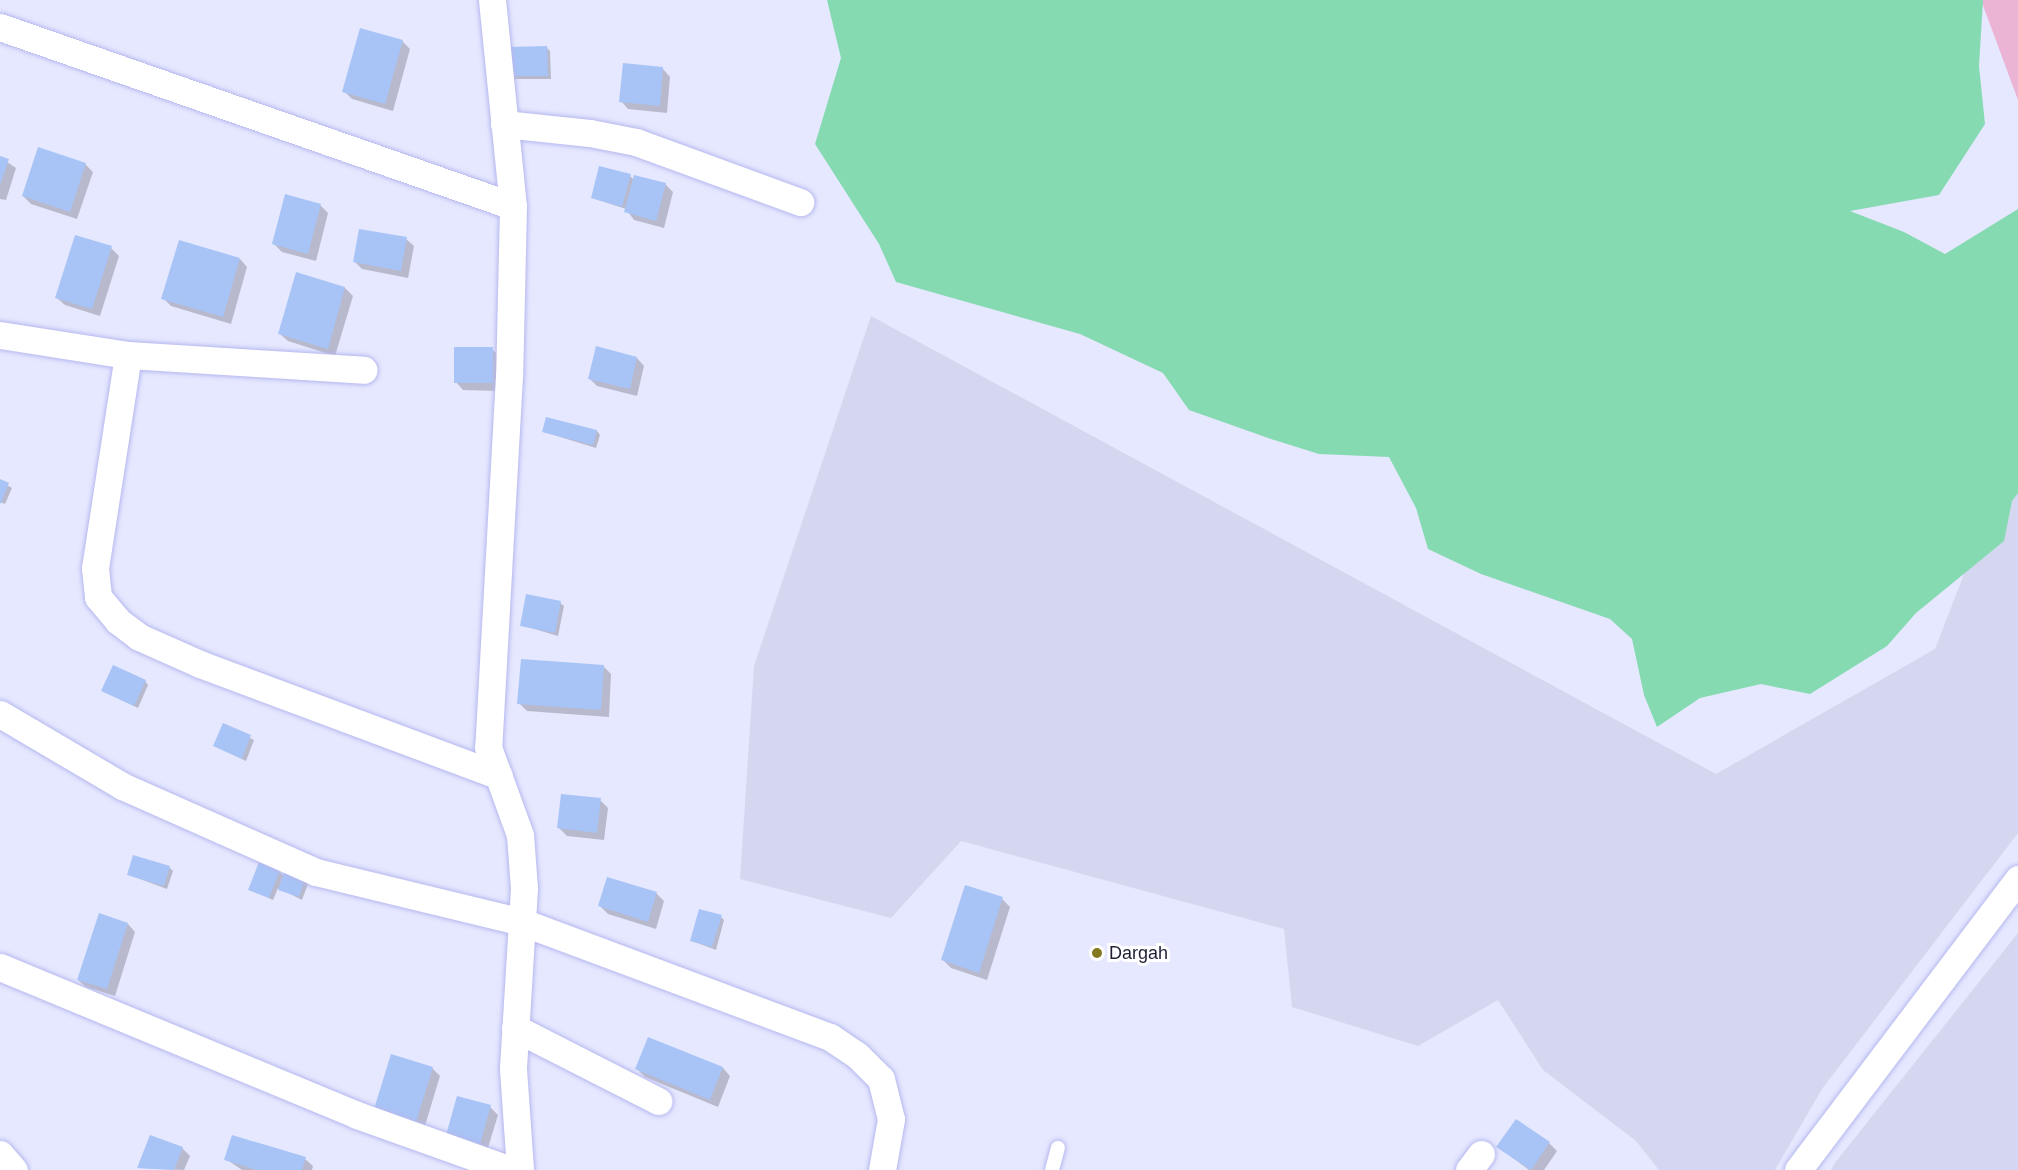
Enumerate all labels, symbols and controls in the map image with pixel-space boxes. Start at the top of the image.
place label: Dargah [1109,942,1168,964]
marker: Dargah [1090,946,1104,960]

